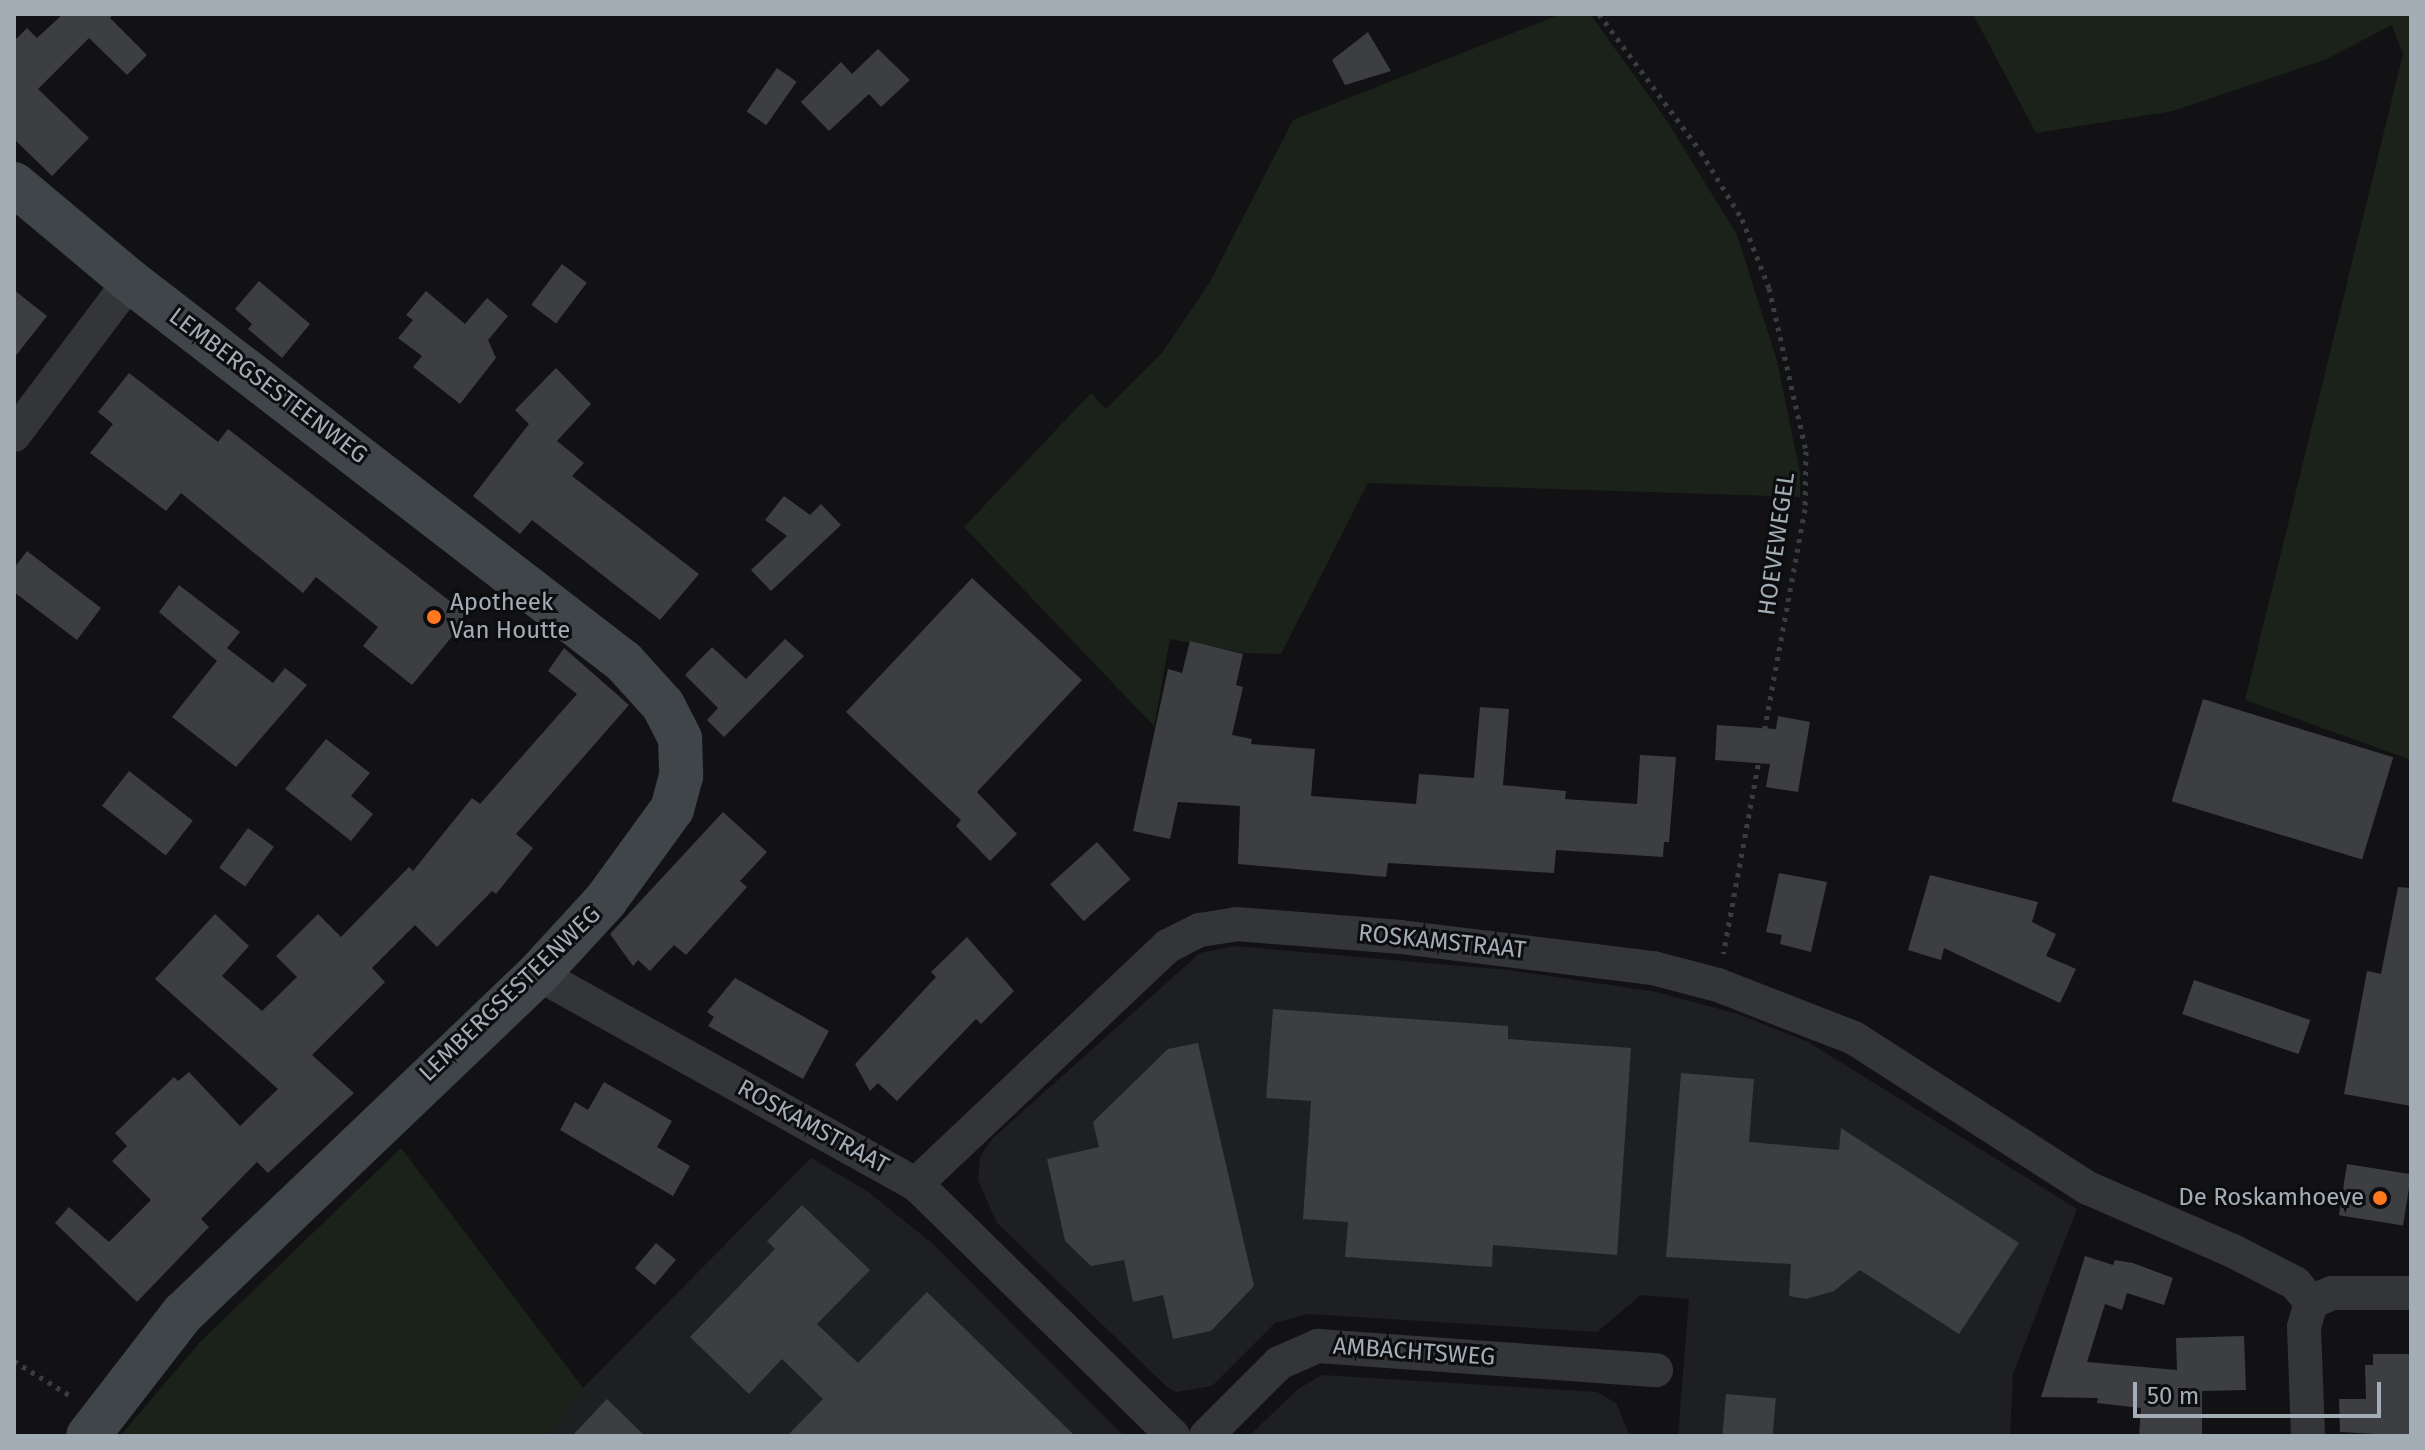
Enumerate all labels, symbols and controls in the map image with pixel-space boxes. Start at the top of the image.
street label: LEMBERGSESTEENWEG [163,302,373,470]
street label: HOEVEWEGEL [1753,471,1801,617]
place label: Apotheek Van Houtte [450,589,570,645]
marker: Apotheek Van Houtte [425,608,443,626]
street label: LEMBERGSESTEENWEG [413,900,607,1088]
street label: ROSKAMSTRAAT [1357,919,1527,965]
street label: ROSKAMSTRAAT [732,1074,894,1180]
place label: De Roskamhoeve [2178,1184,2364,1212]
marker: De Roskamhoeve [2371,1189,2389,1207]
street label: AMBACHTSWEG [1332,1332,1496,1372]
scale bar [2137,1366,2385,1416]
text: 50 m [2147,1382,2199,1410]

